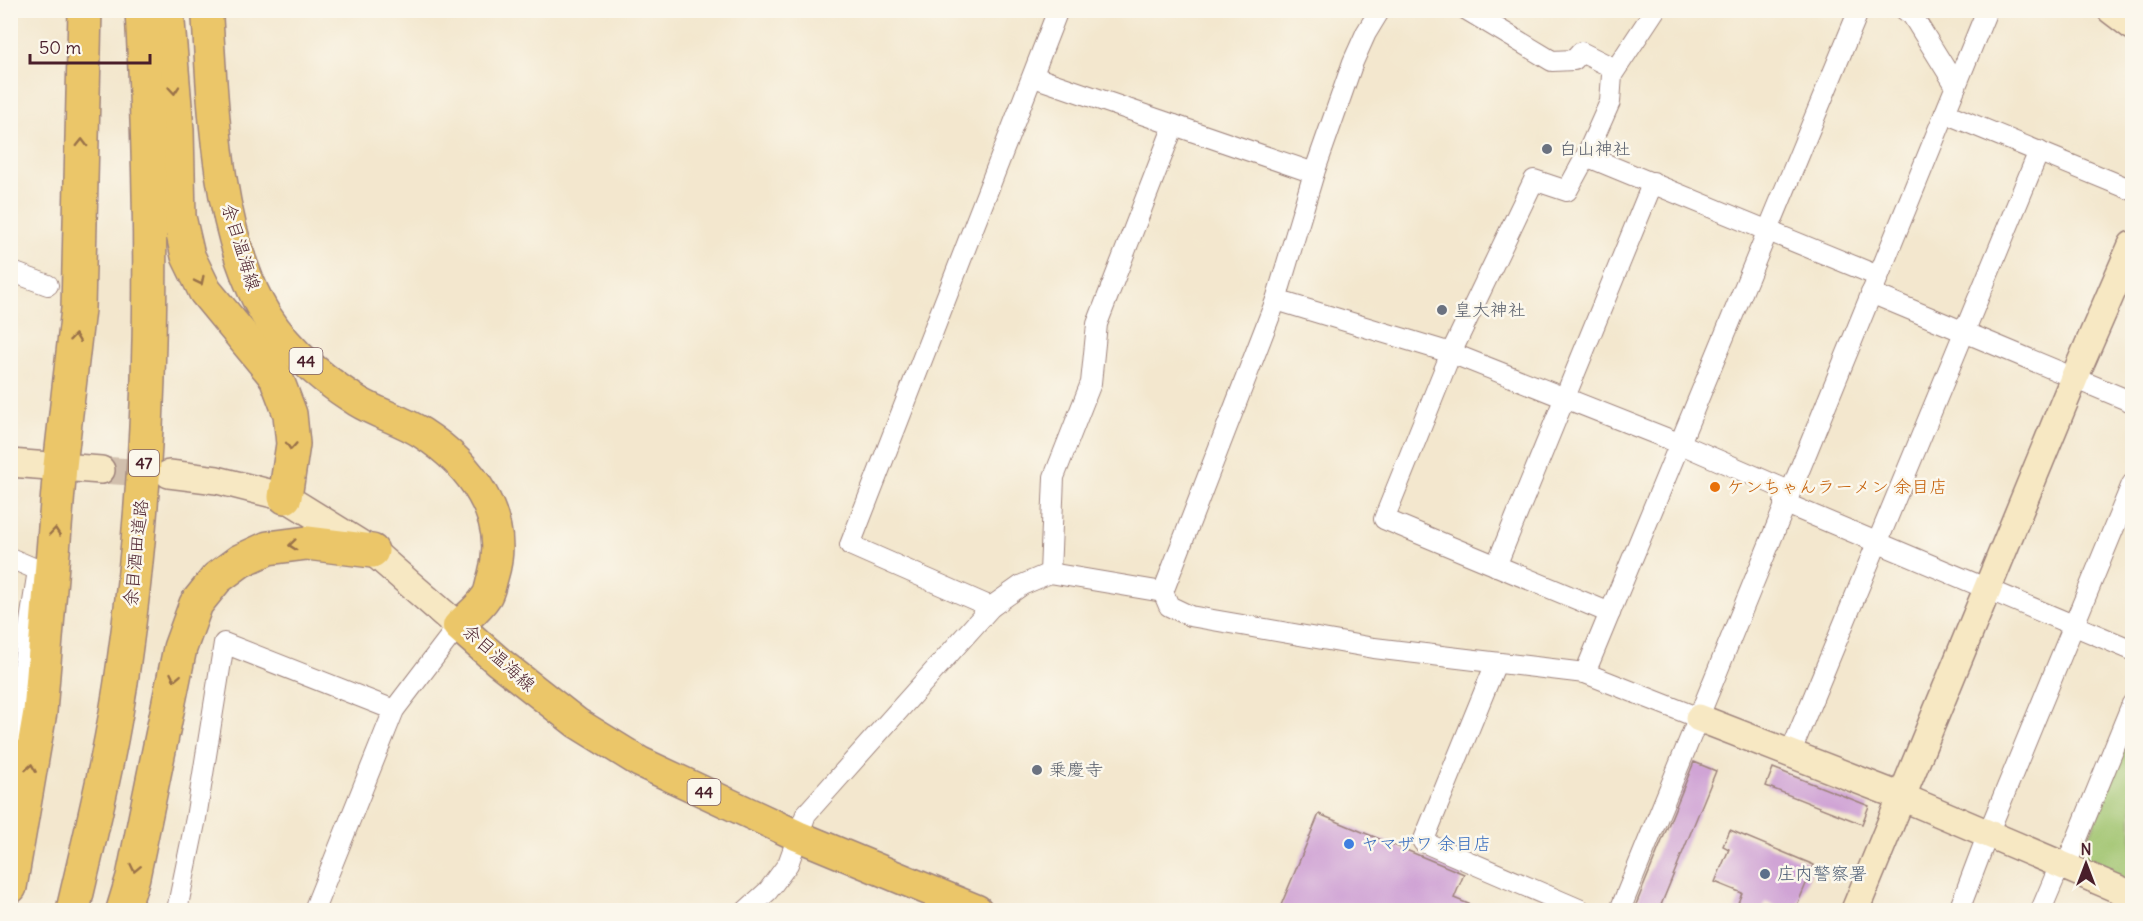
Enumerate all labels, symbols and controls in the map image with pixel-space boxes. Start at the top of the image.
scale bar [30,27,150,65]
text: 50 m [39,36,81,59]
one-way arrow [167,85,180,94]
place label: 白山神社 [1559,137,1631,160]
one-way arrow [76,139,88,148]
marker: 白山神社 [1540,142,1554,156]
street label: 余目温海線 [217,200,266,293]
one-way arrow [193,274,205,285]
place label: 皇大神社 [1454,298,1526,321]
marker: 皇大神社 [1435,303,1449,317]
one-way arrow [68,333,81,343]
road number: 44 [290,348,322,374]
one-way arrow [285,442,298,451]
road number: 47 [129,450,159,476]
place label: ケンちゃんラーメン 余目店 [1727,475,1947,498]
marker: ケンちゃんラーメン 余目店 [1708,480,1722,494]
street label: 余目酒田道路 [118,498,153,608]
one-way arrow [48,527,61,536]
one-way arrow [289,538,298,551]
street label: 余目温海線 [458,619,540,696]
one-way arrow [169,672,182,682]
place label: 乗慶寺 [1049,758,1103,781]
one-way arrow [25,763,37,772]
marker: 乗慶寺 [1030,763,1044,777]
road number: 44 [688,779,720,805]
place label: ヤマザワ 余目店 [1361,832,1491,855]
north arrow [2056,834,2116,894]
marker: ヤマザワ 余目店 [1342,837,1356,851]
text: N [2080,839,2092,859]
place label: 庄内警察署 [1777,862,1867,885]
one-way arrow [129,863,142,873]
marker: 庄内警察署 [1758,867,1772,881]

